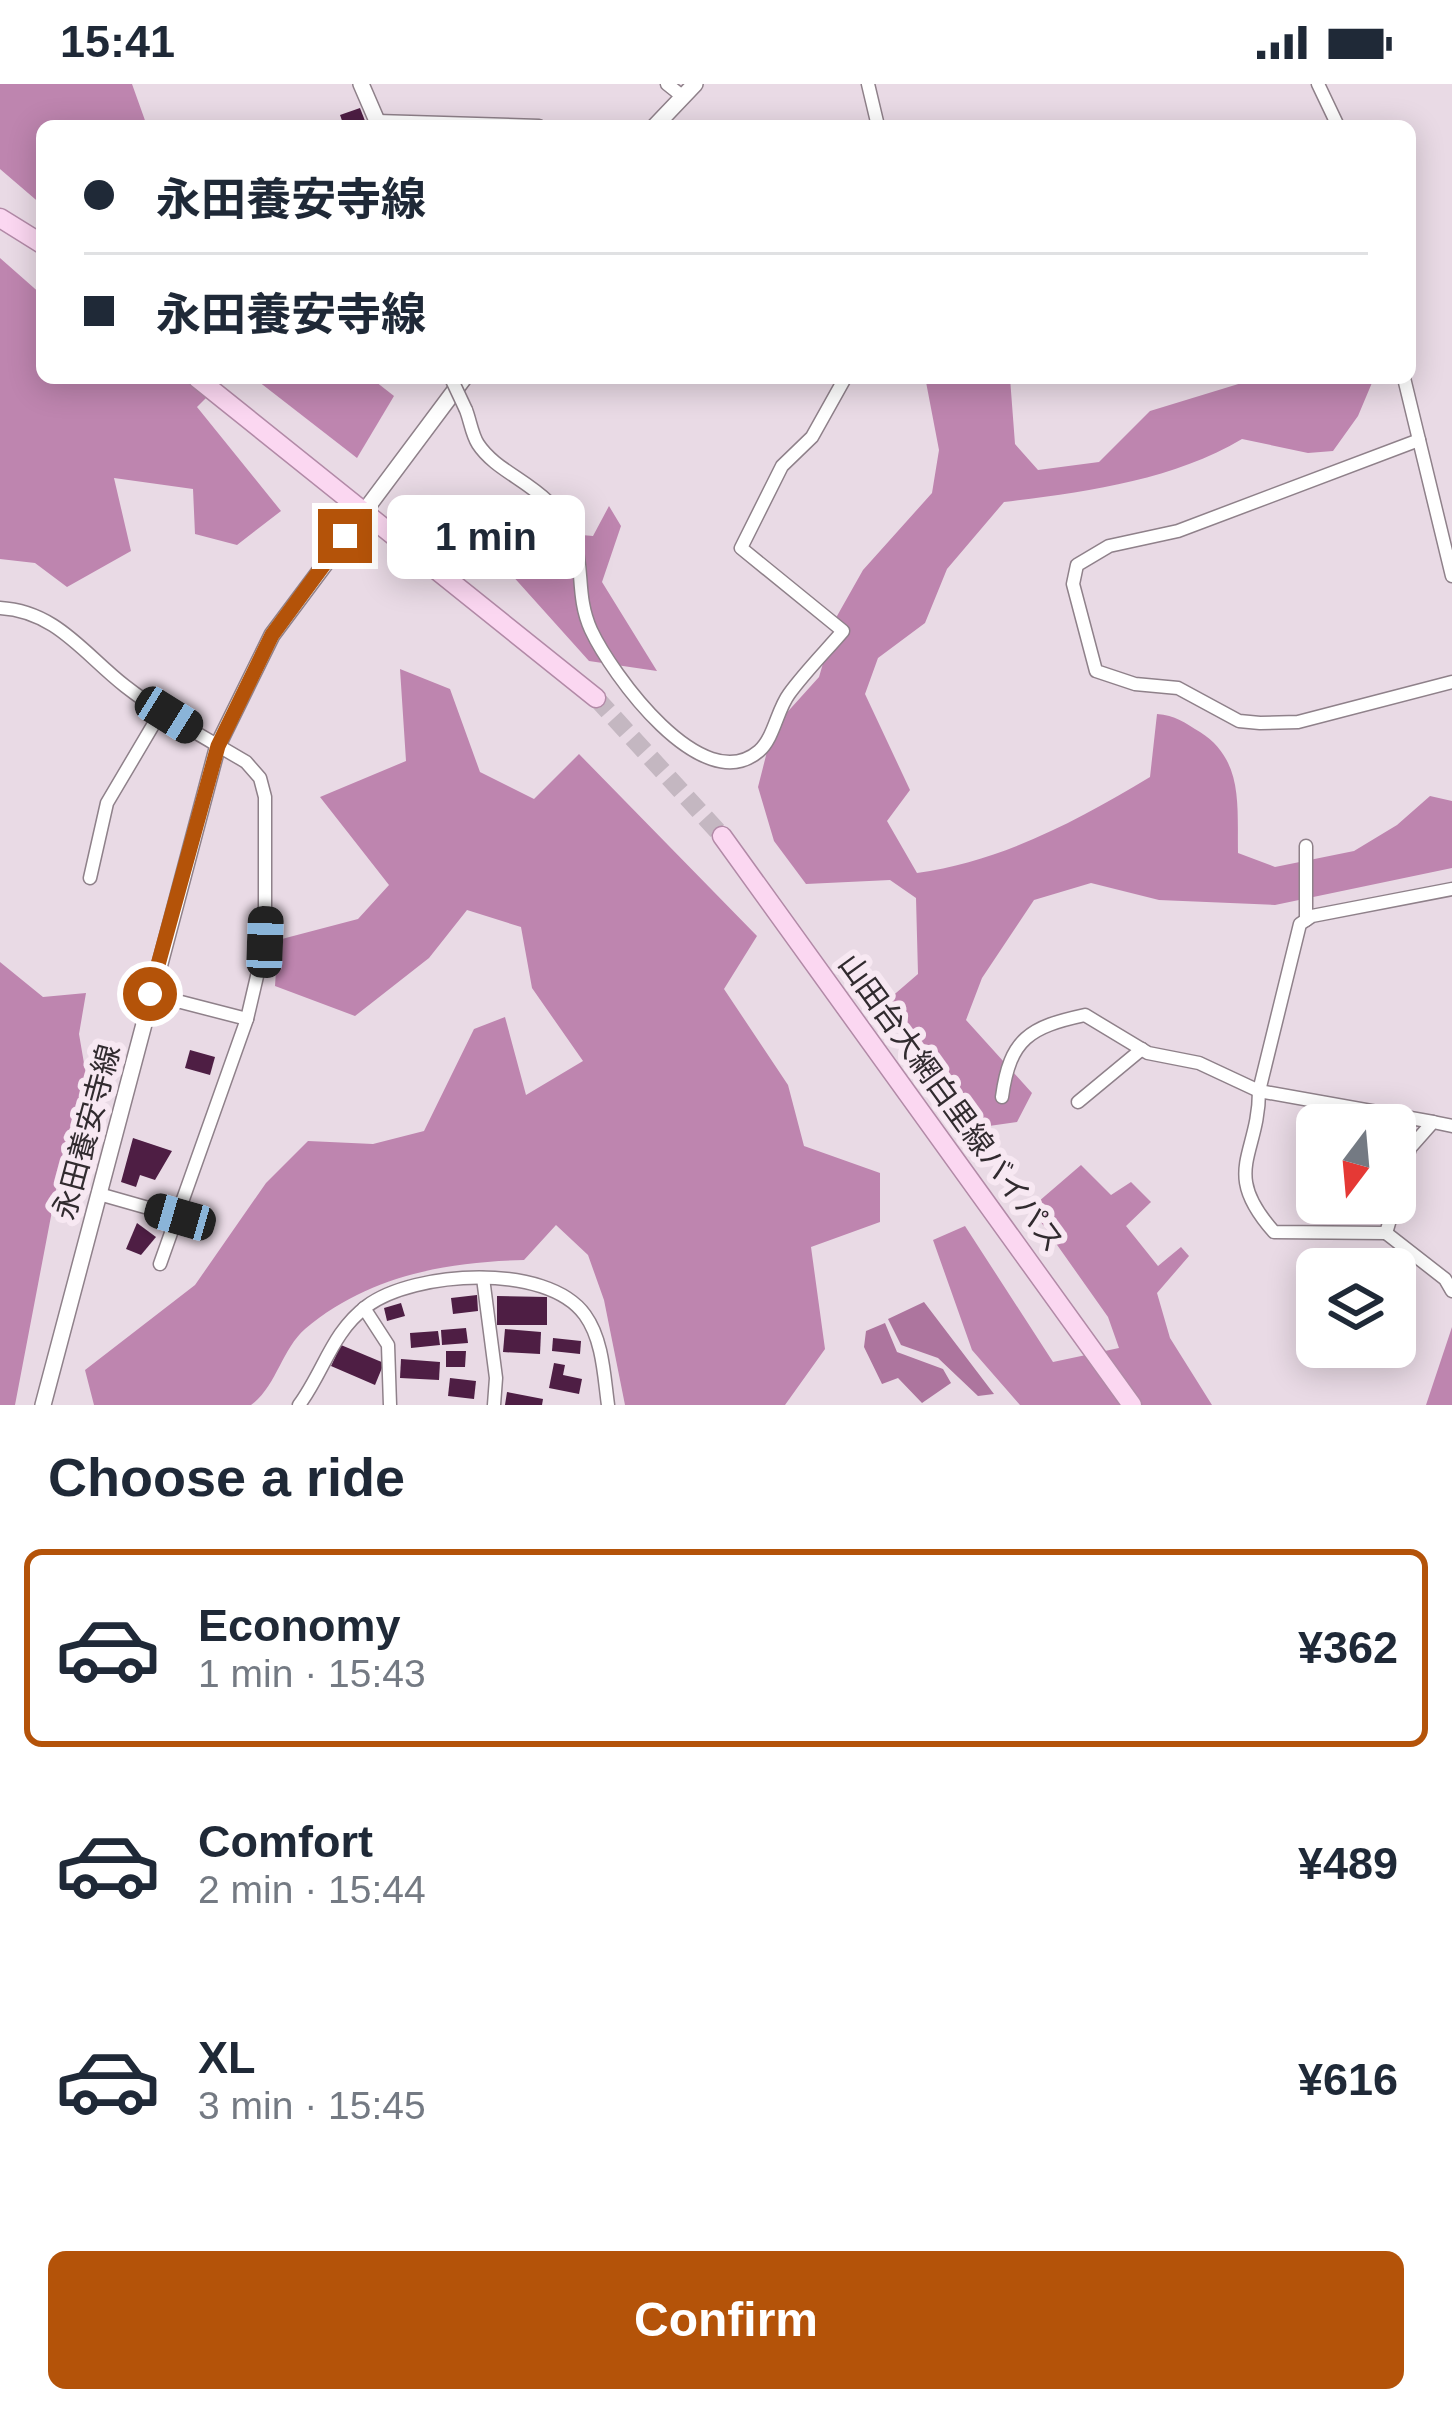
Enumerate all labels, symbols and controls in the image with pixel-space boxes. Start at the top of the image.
text: 15:41 [60,16,175,67]
text: 永田養安寺線 [156,174,426,225]
text: 永田養安寺線 [156,289,426,340]
callout: 1 min [387,494,585,578]
route end [318,509,372,563]
text: 1 min [435,515,537,558]
car [129,681,209,749]
car [246,905,284,979]
street label: 山田台大網白里線バイパス [832,948,1070,1258]
route start [123,967,177,1021]
street label: 永田養安寺線 [47,1041,126,1223]
north arrow [1296,1104,1416,1224]
map controls [1296,1104,1416,1368]
car [140,1190,220,1244]
button: layers [1296,1248,1416,1368]
text: Choose a ride [48,1447,405,1507]
icon: car [54,1594,162,1702]
text: Economy [198,1600,401,1651]
text: ¥362 [1298,1622,1398,1673]
text: 1 min · 15:43 [198,1652,426,1695]
icon: car [54,1810,162,1918]
text: Comfort [198,1816,373,1867]
text: ¥489 [1298,1838,1398,1889]
text: 2 min · 15:44 [198,1868,426,1911]
icon: car [54,2026,162,2134]
text: XL [198,2032,256,2083]
text: ¥616 [1298,2054,1398,2105]
text: 3 min · 15:45 [198,2084,426,2127]
button: Confirm [48,2251,1404,2389]

